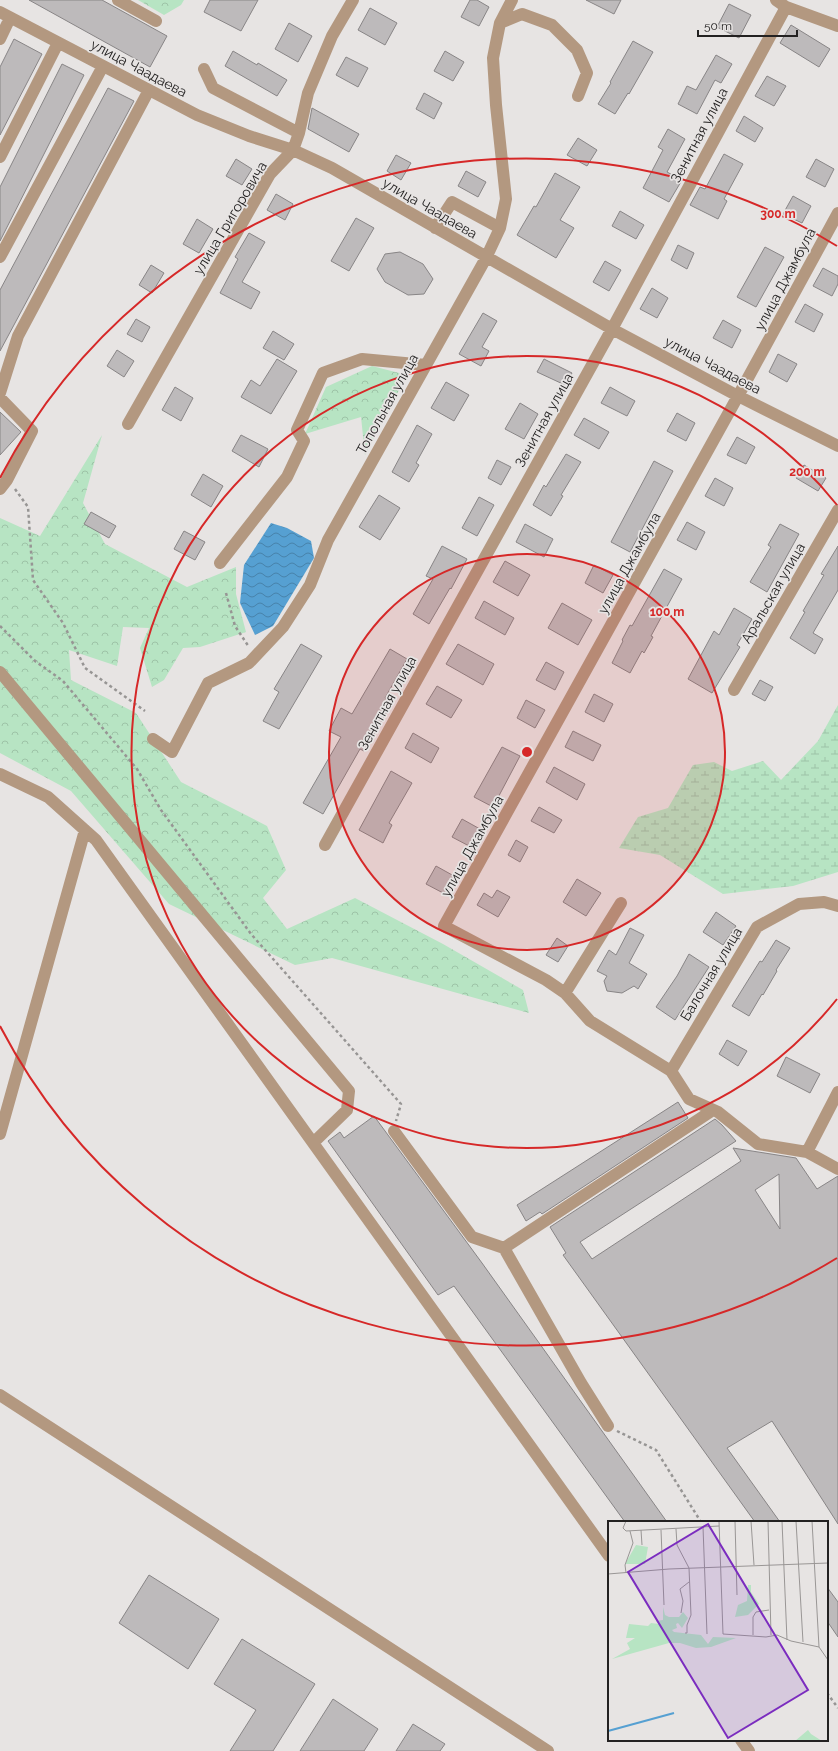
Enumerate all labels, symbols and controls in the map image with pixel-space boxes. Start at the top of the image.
scale bar [698,12,797,38]
text: 50 m [704,19,732,33]
street label: улица Чаадаева [88,36,190,100]
street label: Зенитная улица [667,85,731,185]
street label: улица Григоровича [190,159,270,277]
street label: улица Чаадаева [380,174,480,242]
text: 300 m [760,207,796,221]
street label: улица Джамбула [751,225,819,333]
street label: улица Чаадаева [662,333,764,397]
street label: Топольная улица [353,351,421,457]
street label: Зенитная улица [512,370,576,470]
text: 200 m [789,465,825,479]
street label: улица Джамбула [594,509,664,617]
street label: Аральская улица [738,540,808,646]
text: 100 m [650,605,684,619]
street label: Зенитная улица [355,653,419,753]
centre of rings [520,745,534,759]
street label: улица Джамбула [437,792,507,900]
street label: Балочная улица [677,924,745,1024]
inset map [608,1521,828,1741]

